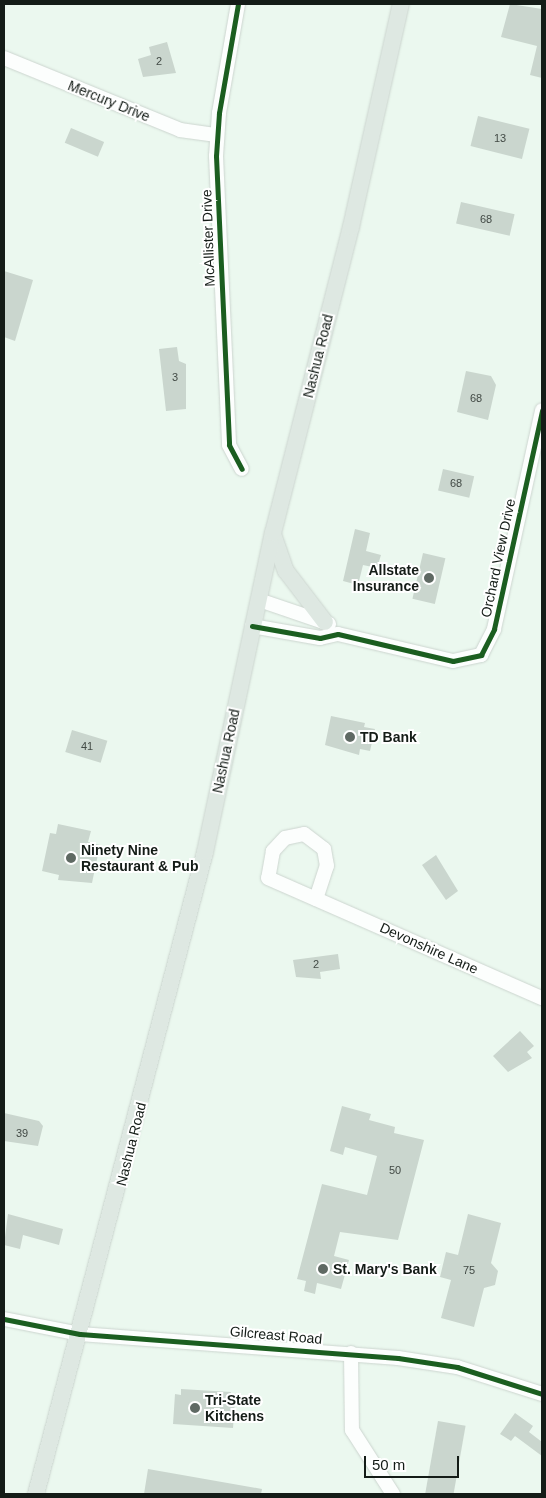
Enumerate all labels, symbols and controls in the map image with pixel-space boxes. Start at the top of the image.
house number: 2 [156,54,162,68]
street label: Mercury Drive [65,77,153,125]
house number: 13 [494,131,506,145]
street label: McAllister Drive [198,189,218,287]
house number: 68 [480,212,492,226]
street label: Nashua Road [299,312,337,400]
house number: 3 [172,370,178,384]
house number: 68 [470,391,482,405]
house number: 68 [450,476,462,490]
street label: Orchard View Drive [477,497,519,619]
place label: Allstate Insurance [353,562,419,594]
marker: Allstate Insurance [423,572,435,584]
street label: Nashua Road [209,707,243,795]
place label: TD Bank [360,729,417,745]
marker: TD Bank [344,731,356,743]
house number: 41 [81,739,93,753]
place label: Ninety Nine Restaurant & Pub [81,842,198,874]
marker: Ninety Nine Restaurant & Pub [65,852,77,864]
street label: Devonshire Lane [377,919,481,977]
house number: 2 [313,957,319,971]
street label: Nashua Road [112,1100,150,1188]
house number: 39 [16,1126,28,1140]
house number: 50 [389,1163,401,1177]
place label: St. Mary's Bank [333,1261,437,1277]
marker: St. Mary's Bank [317,1263,329,1275]
house number: 75 [463,1263,475,1277]
street label: Gilcreast Road [229,1323,323,1347]
place label: Tri-State Kitchens [205,1392,264,1424]
marker: Tri-State Kitchens [189,1402,201,1414]
scale bar [366,1446,461,1478]
text: 50 m [372,1456,405,1473]

